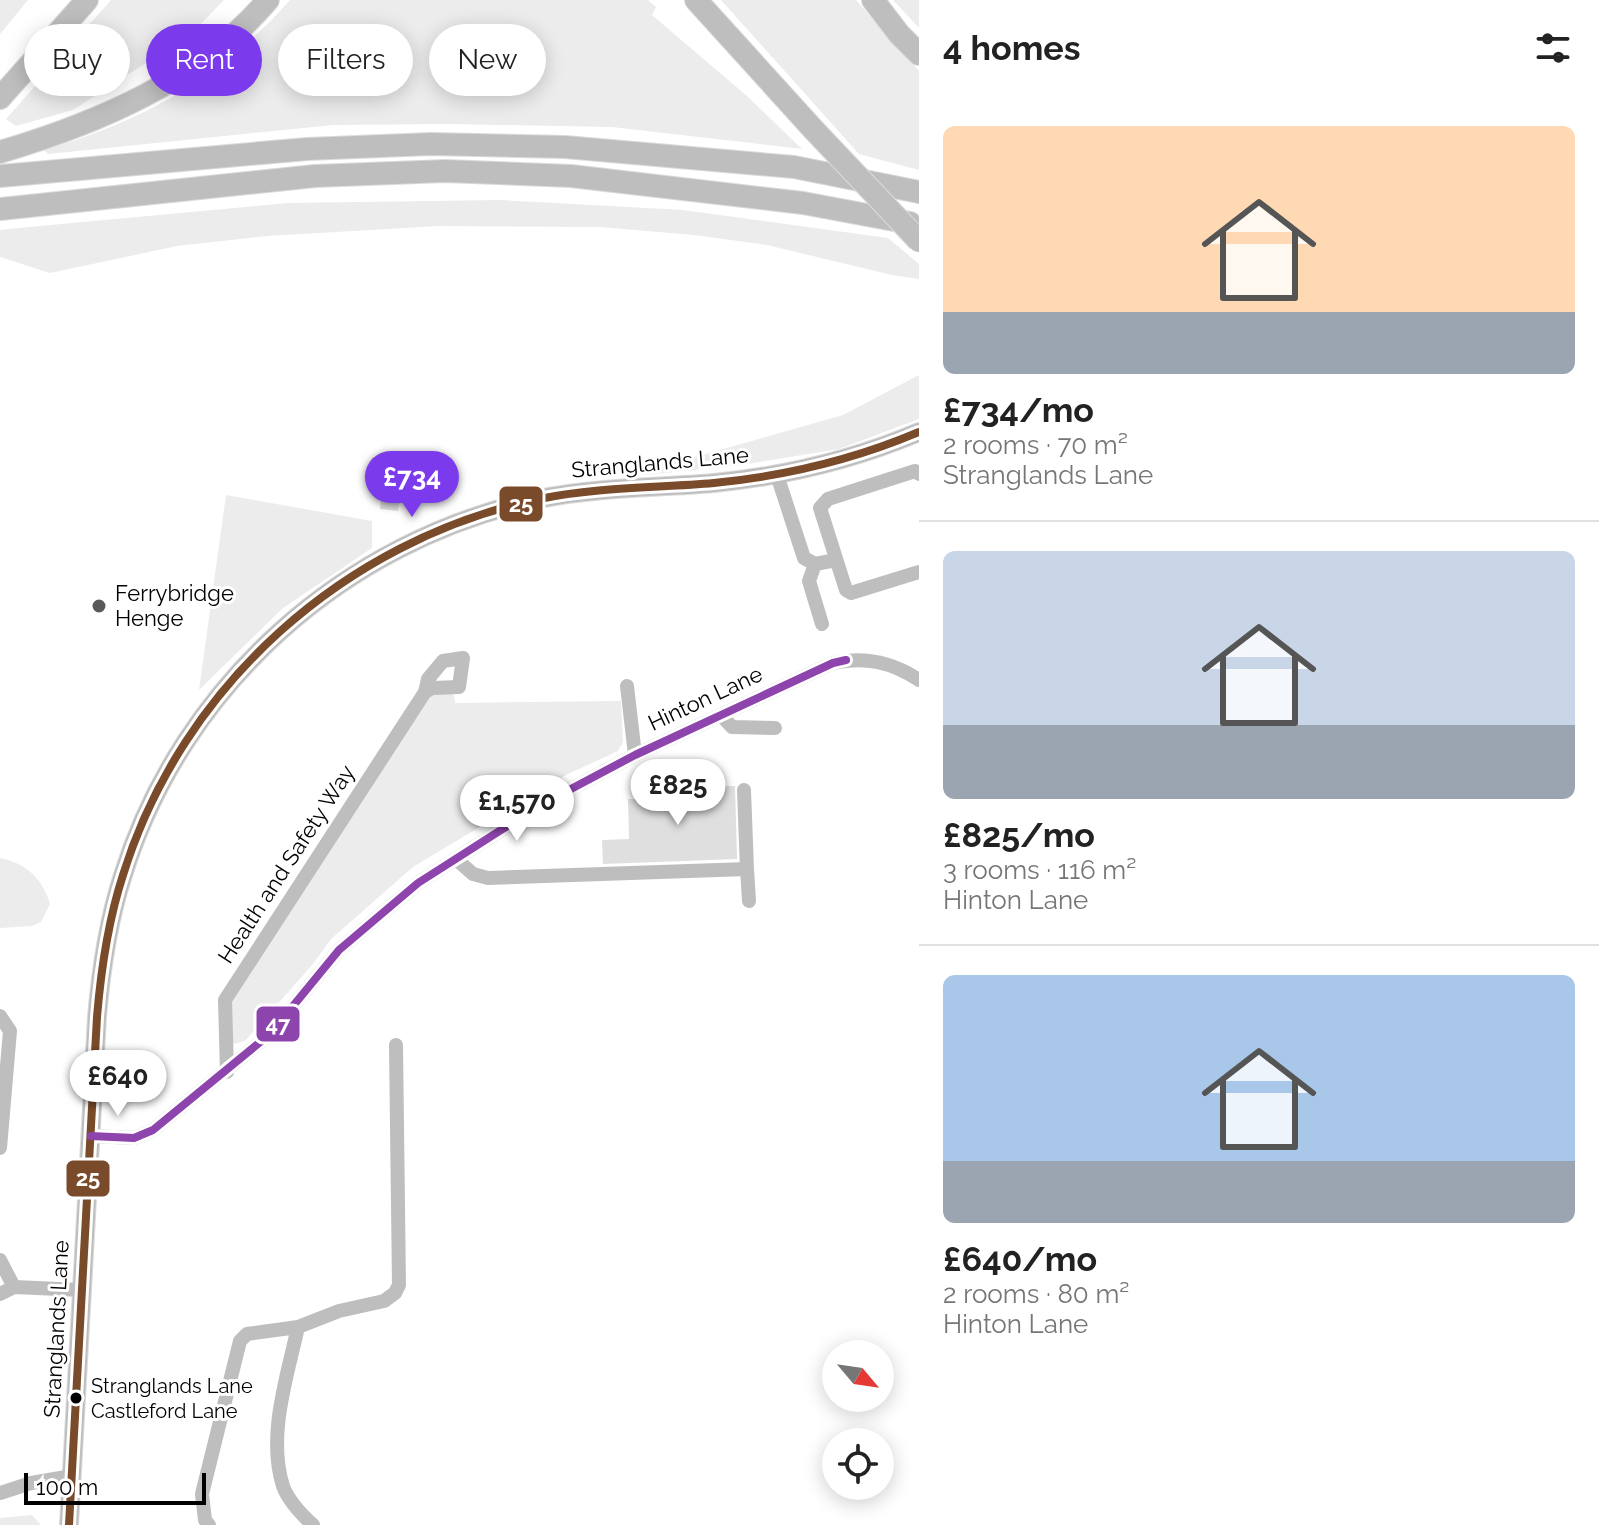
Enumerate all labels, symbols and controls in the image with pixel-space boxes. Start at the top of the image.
chip: Buy [24,24,130,96]
chip: Rent [146,24,262,96]
chip: Filters [278,24,413,96]
chip: New [429,24,546,96]
icon: filters [1531,26,1575,70]
text: 4 homes [943,28,1081,68]
icon: home [1187,178,1331,322]
text: £734/mo [943,390,1094,430]
text: 2 rooms · 70 m² [943,430,1128,460]
street label: Stranglands Lane [570,441,750,483]
pin: £734 [365,451,459,519]
text: Stranglands Lane [943,460,1153,490]
text: £734 [383,462,441,492]
line badge: 25 [498,485,544,523]
text: 25 [509,491,533,517]
place label: Ferrybridge Henge [115,580,234,631]
marker: Ferrybridge Henge [90,597,108,615]
icon: home [1187,603,1331,747]
street label: Hinton Lane [644,660,766,736]
pin: £825 [631,759,725,827]
street label: Health and Safety Way [212,760,360,968]
text: £825 [649,770,707,800]
pin: £1,570 [452,775,582,843]
text: £1,570 [478,786,556,816]
text: £825/mo [943,815,1095,855]
text: 3 rooms · 116 m² [943,855,1136,885]
text: Hinton Lane [943,885,1088,915]
line badge: 47 [255,1005,301,1043]
text: 47 [266,1011,291,1037]
icon: home [1187,1027,1331,1171]
pin: £640 [71,1050,165,1118]
text: £640 [88,1061,148,1091]
line badge: 25 [65,1159,111,1198]
text: 25 [76,1165,100,1191]
street label: Stranglands Lane [38,1239,74,1419]
text: £640/mo [943,1239,1097,1279]
text: 2 rooms · 80 m² [943,1279,1129,1309]
text: Hinton Lane [943,1309,1088,1339]
north arrow [822,1340,894,1412]
map controls [822,1340,894,1500]
place label: Stranglands Lane Castleford Lane [91,1374,253,1423]
marker: Stranglands Lane Castleford Lane [68,1390,84,1406]
button: locate [822,1428,894,1500]
scale bar [24,1469,206,1505]
text: 100 m [36,1474,98,1500]

